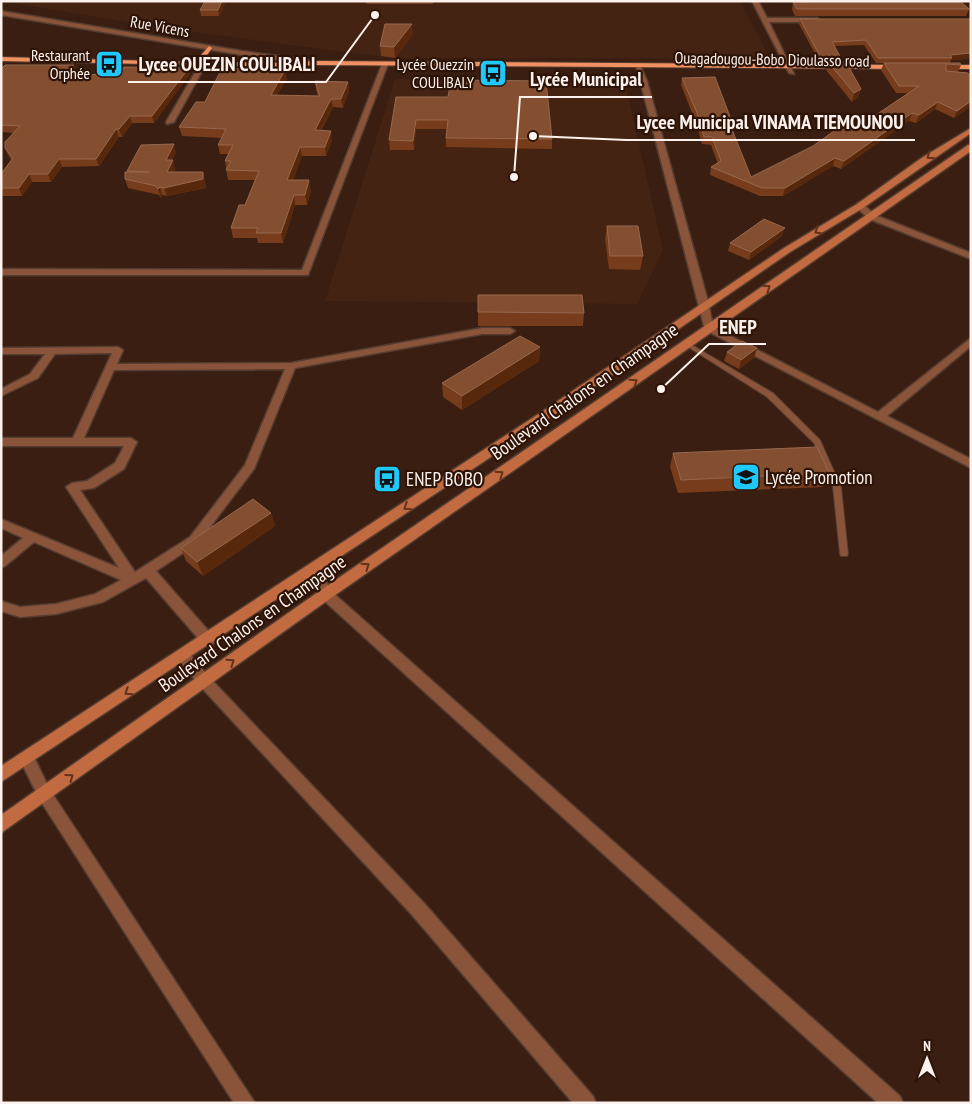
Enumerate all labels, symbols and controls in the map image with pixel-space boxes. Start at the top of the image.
street label: Rue Vicens [129,11,191,41]
place label: Restaurant Orphée [31,45,91,83]
callout: Lycee OUEZIN COULIBALI [128,47,326,82]
street label: Ouagadougou-Bobo Dioulasso road [674,47,870,71]
bus stop icon: Restaurant Orphée [94,49,124,79]
text: Lycee OUEZIN COULIBALI [138,51,316,77]
place label: Lycée Ouezzin COULIBALY [396,54,475,92]
bus stop icon: Lycée Ouezzin COULIBALY [478,58,508,88]
callout: Lycée Municipal [520,62,652,97]
text: Lycée Municipal [530,66,642,92]
callout: Lycee Municipal VINAMA TIEMOUNOU [626,105,915,140]
text: Lycee Municipal VINAMA TIEMOUNOU [636,109,904,135]
one-way arrow [926,150,935,160]
one-way arrow [815,225,824,235]
one-way arrow [761,285,770,294]
callout: ENEP [709,309,766,344]
text: ENEP [719,314,757,340]
street label: Boulevard Chalons en Champagne [486,317,682,465]
one-way arrow [628,379,638,388]
school or university icon: Lycée Promotion [731,462,761,492]
bus stop icon: ENEP BOBO [372,464,402,494]
place label: Lycée Promotion [765,465,873,489]
place label: ENEP BOBO [406,467,483,491]
one-way arrow [494,471,504,480]
one-way arrow [404,501,413,510]
street label: Boulevard Chalons en Champagne [154,549,350,697]
one-way arrow [360,563,370,572]
one-way arrow [225,659,234,668]
one-way arrow [124,686,133,695]
one-way arrow [64,774,74,783]
north arrow [902,1034,952,1084]
text: N [923,1037,931,1055]

